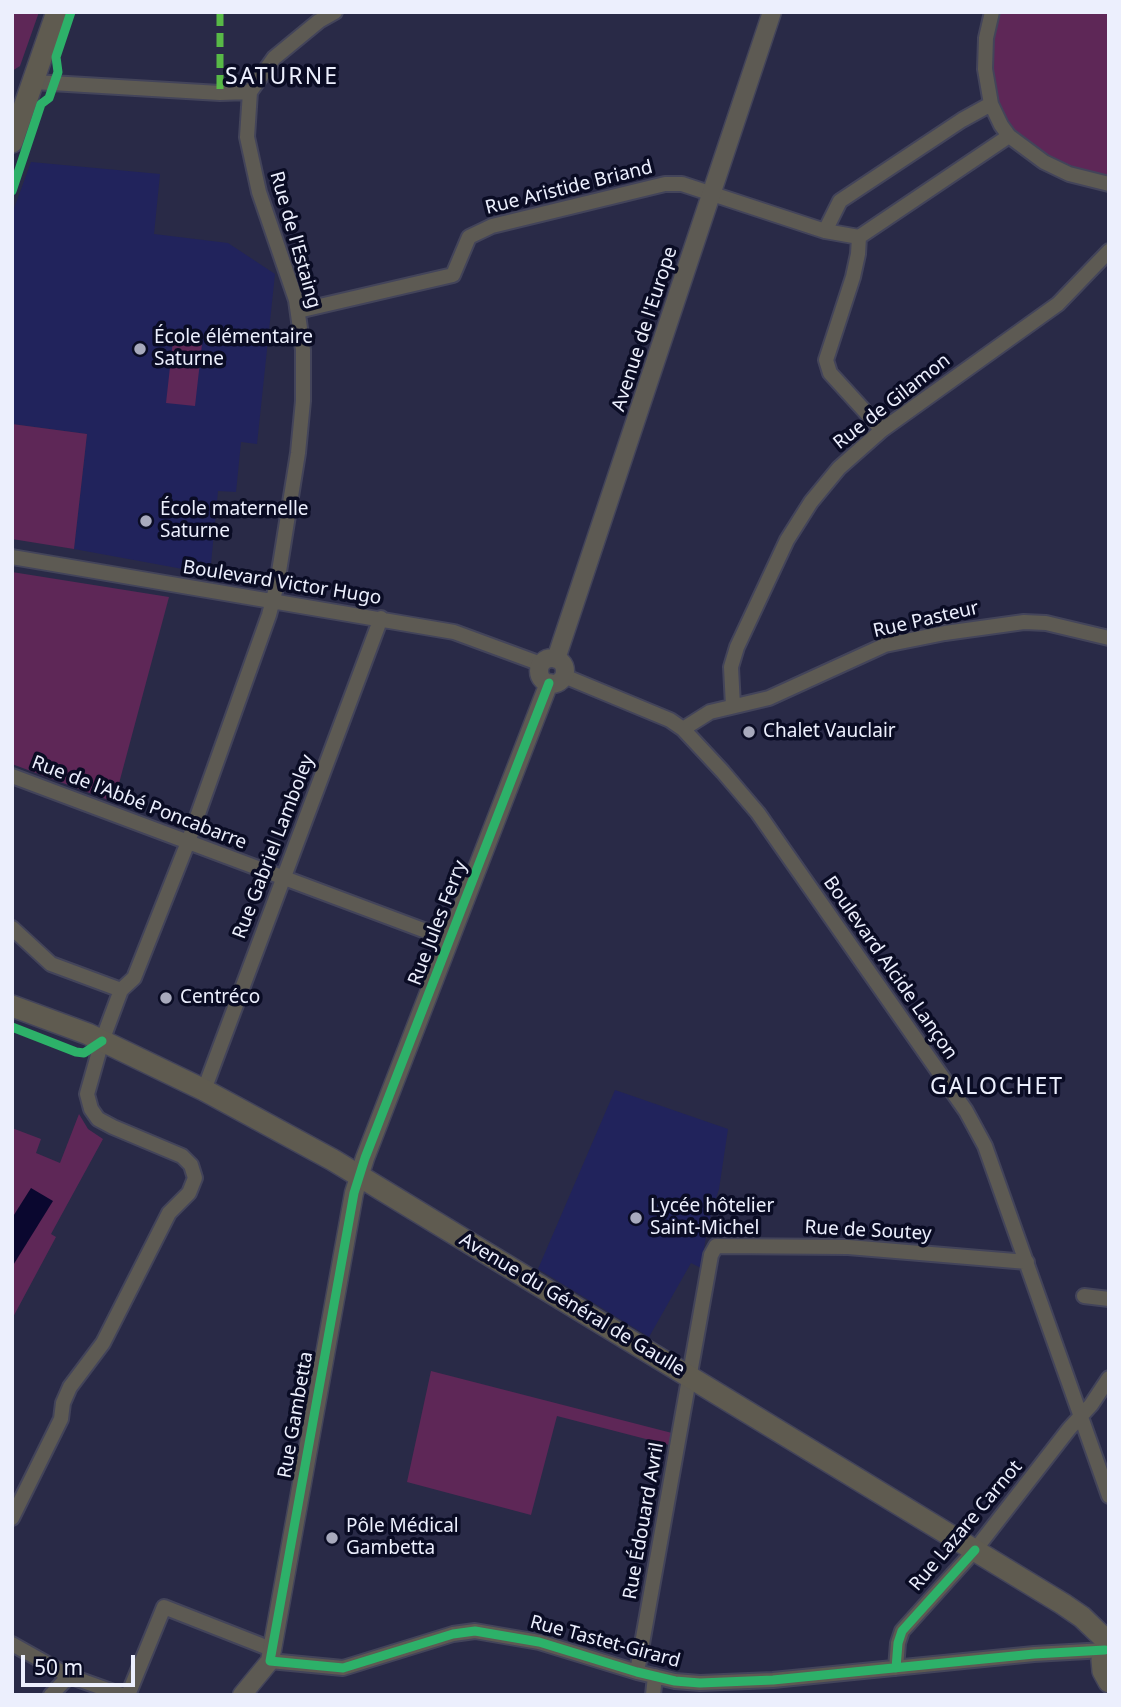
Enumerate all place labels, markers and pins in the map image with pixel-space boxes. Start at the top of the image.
place label: École élémentaire Saturne [154,327,313,371]
marker: École élémentaire Saturne [132,341,148,357]
place label: École maternelle Saturne [160,499,309,543]
marker: École maternelle Saturne [138,513,154,529]
place label: Chalet Vauclair [763,721,896,743]
marker: Chalet Vauclair [741,724,757,740]
place label: Centréco [180,987,260,1009]
marker: Centréco [158,990,174,1006]
place label: Lycée hôtelier Saint-Michel [650,1196,774,1240]
marker: Lycée hôtelier Saint-Michel [628,1210,644,1226]
place label: Pôle Médical Gambetta [346,1516,459,1560]
marker: Pôle Médical Gambetta [324,1530,340,1546]

